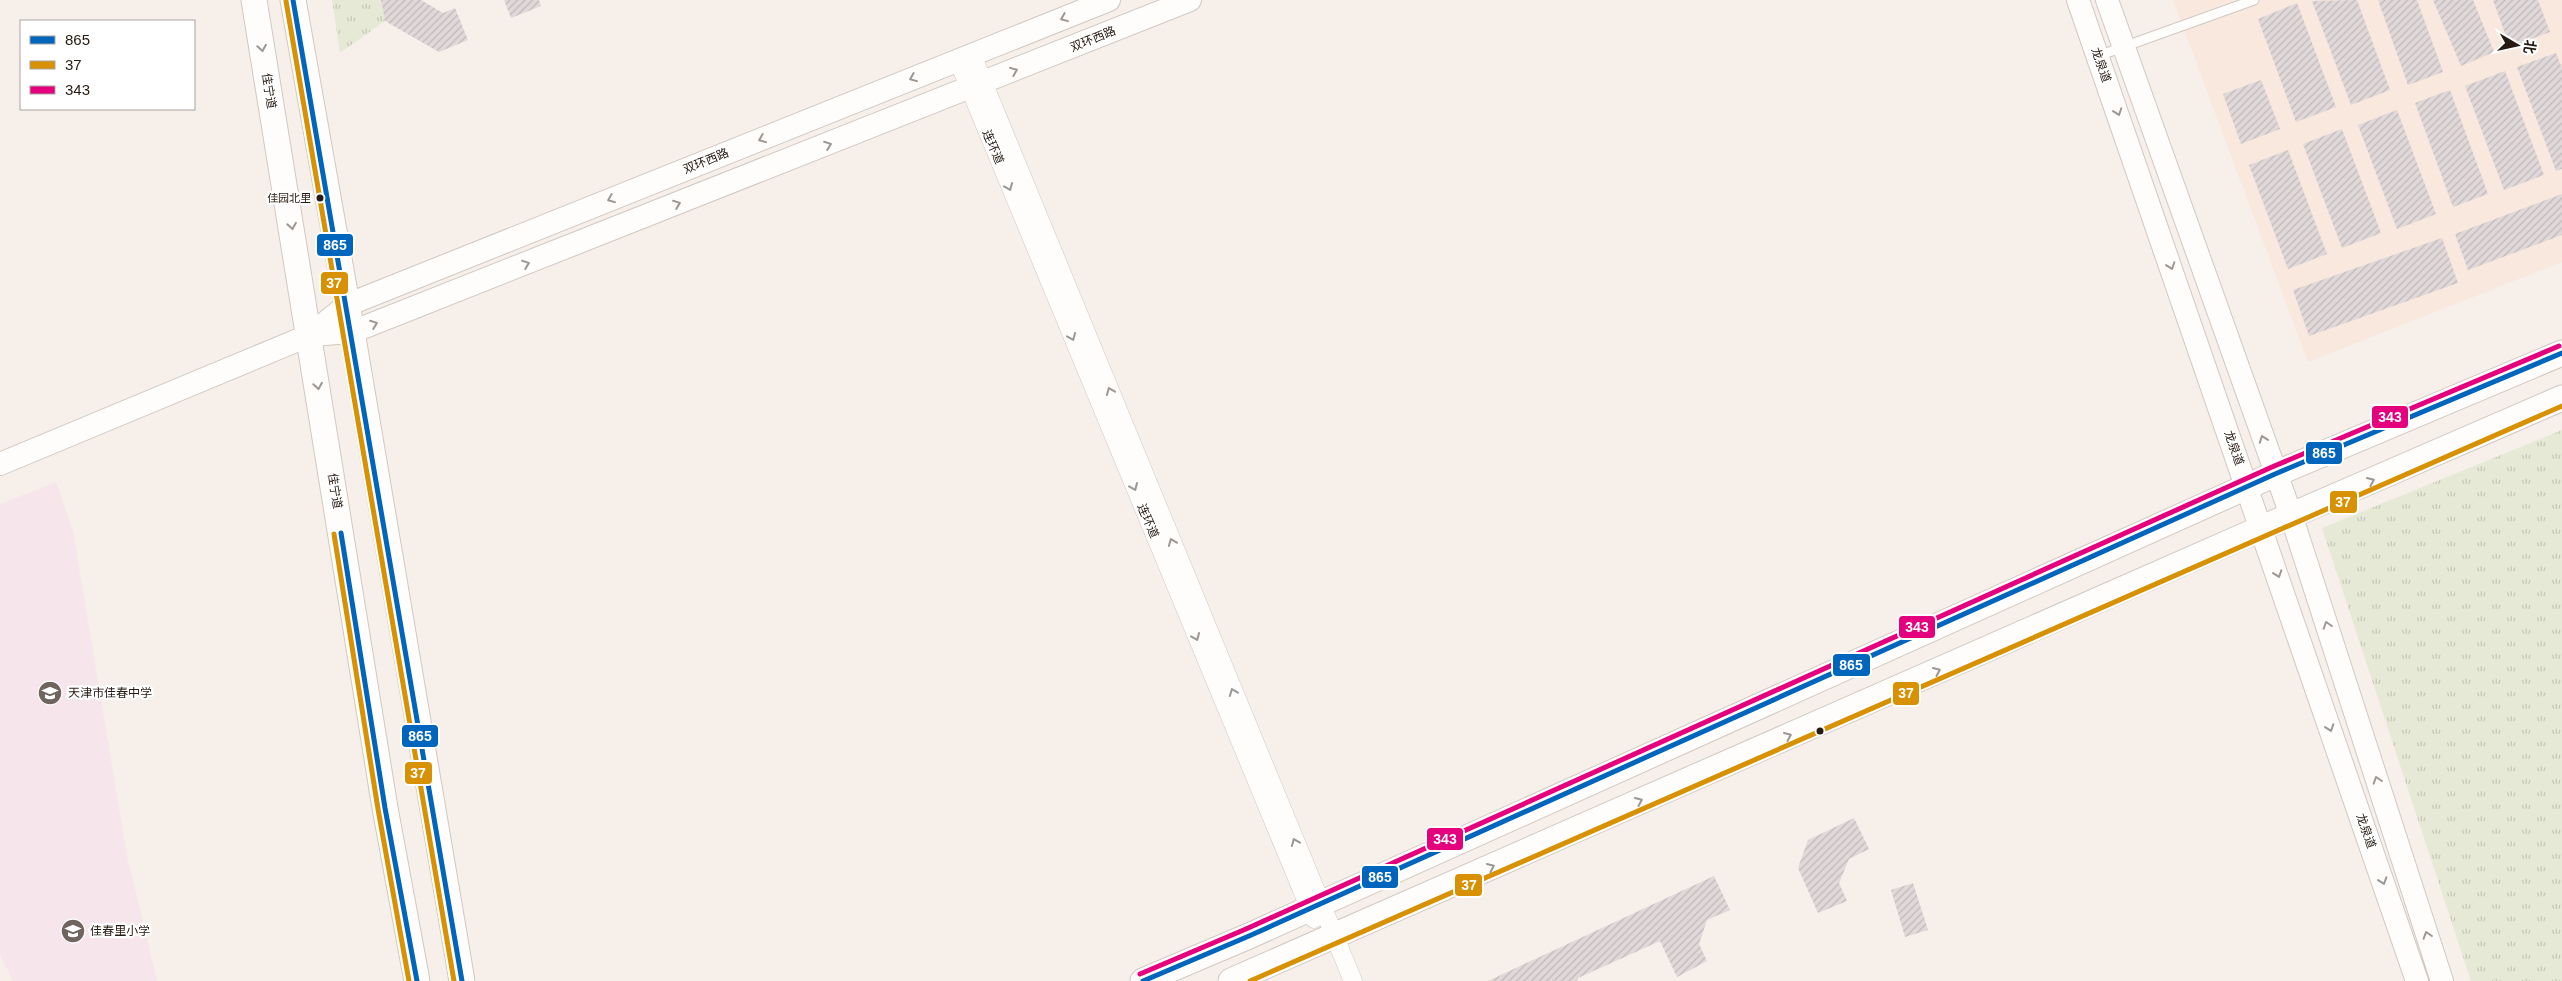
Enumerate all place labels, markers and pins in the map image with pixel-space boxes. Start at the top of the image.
place label: 佳园北里 [267,192,311,204]
marker: 佳园北里 [315,193,325,203]
school or university icon: 天津市佳春中学 [37,680,63,706]
place label: 天津市佳春中学 [68,686,152,700]
unlabelled marker [1815,726,1825,736]
school or university icon: 佳春里小学 [60,918,86,944]
place label: 佳春里小学 [90,924,150,938]

